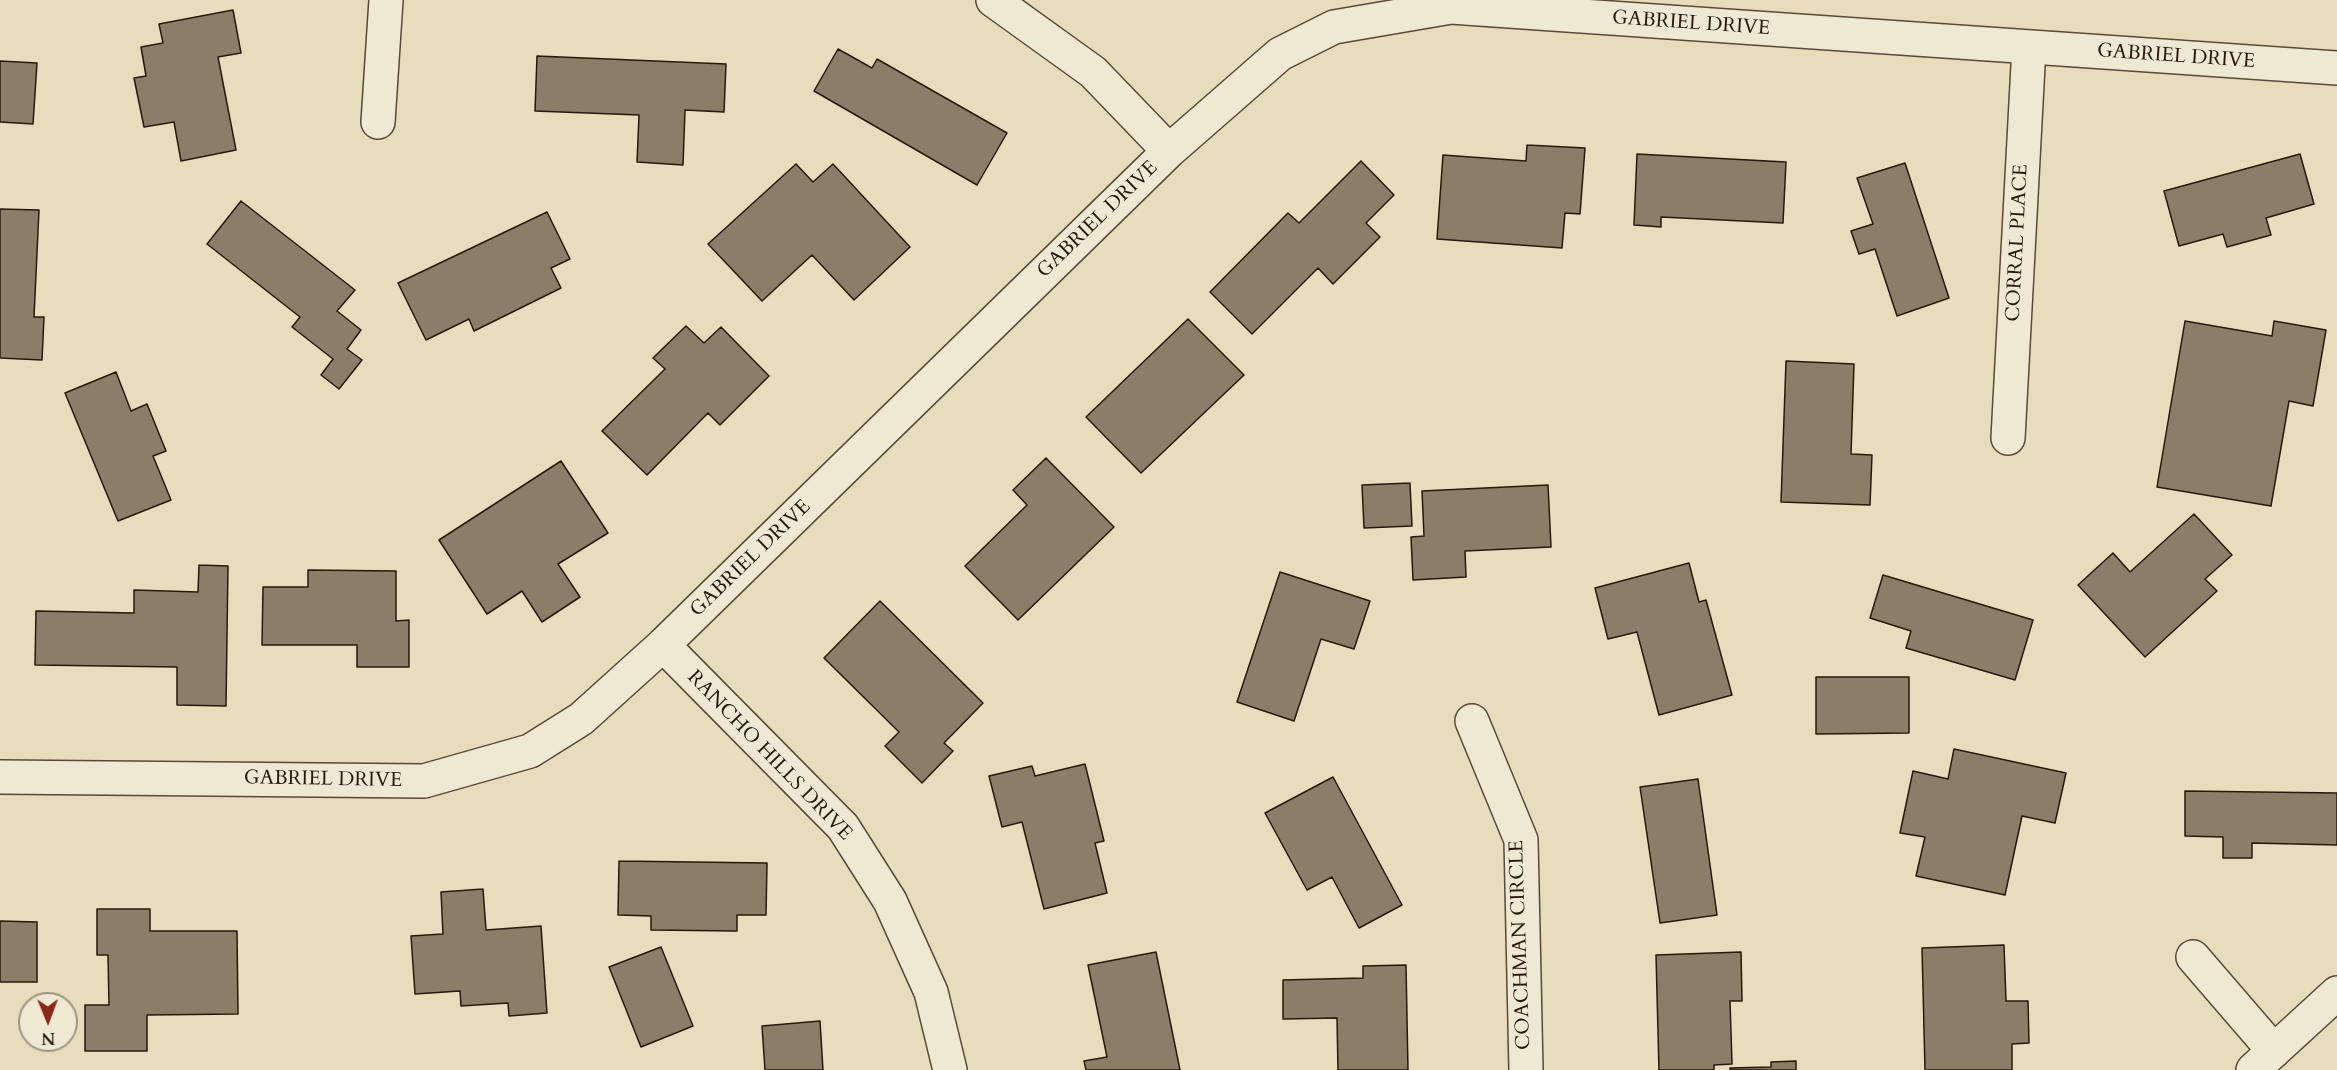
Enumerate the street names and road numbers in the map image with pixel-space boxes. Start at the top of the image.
street label: GABRIEL DRIVE [1611,7,1771,41]
street label: GABRIEL DRIVE [2096,40,2256,74]
street label: GABRIEL DRIVE [1033,156,1163,284]
street label: CORRAL PLACE [2002,164,2034,322]
street label: GABRIEL DRIVE [686,495,816,623]
street label: RANCHO HILLS DRIVE [682,666,856,846]
street label: GABRIEL DRIVE [244,767,402,793]
street label: COACHMAN CIRCLE [1505,840,1537,1050]

